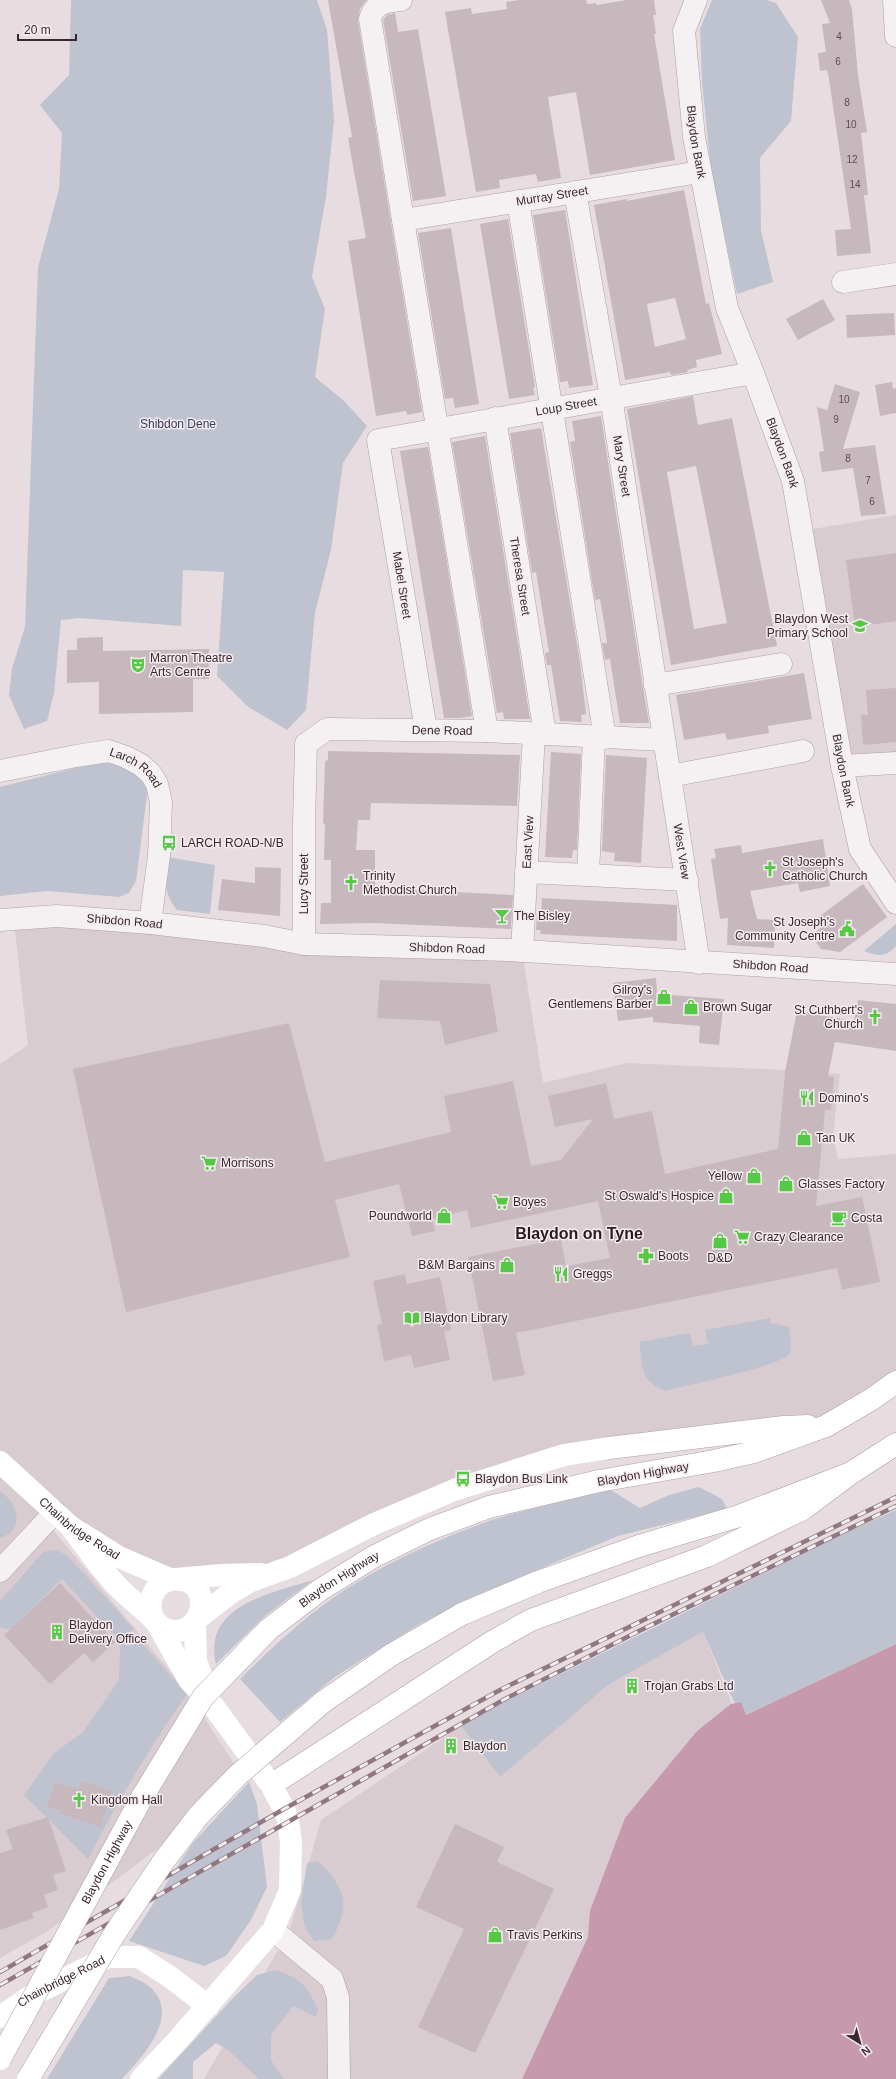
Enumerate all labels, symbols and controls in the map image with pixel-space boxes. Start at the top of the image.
scale bar [18,16,76,42]
text: 20 m [24,23,51,37]
house number: 4 [836,31,842,42]
house number: 6 [835,56,841,67]
house number: 8 [844,97,850,108]
street label: Blaydon Bank [684,105,709,181]
house number: 10 [845,119,857,130]
house number: 12 [846,154,858,165]
house number: 14 [849,179,861,190]
street label: Murray Street [515,183,590,209]
street label: Loup Street [534,394,599,419]
house number: 10 [838,394,850,405]
house number: 9 [833,414,839,425]
street label: Blaydon Bank [763,416,801,490]
park label: Shibdon Dene [140,417,216,431]
street label: Mary Street [610,434,634,498]
house number: 8 [845,453,851,464]
house number: 7 [865,475,871,486]
house number: 6 [869,496,875,507]
street label: Theresa Street [507,536,533,617]
street label: Mabel Street [390,550,414,620]
place label: Blaydon West Primary School [767,612,849,640]
school or university icon: Blaydon West Primary School [851,617,869,635]
place label: Marron Theatre Arts Centre [150,651,233,679]
theatre icon: Marron Theatre Arts Centre [129,656,147,674]
street label: Dene Road [412,723,473,738]
street label: Blaydon Bank [830,733,858,809]
street label: Larch Road [108,745,165,790]
street label: East View [520,815,536,869]
street label: West View [670,823,693,881]
bus stop icon: LARCH ROAD-N/B [160,834,178,852]
place label: LARCH ROAD-N/B [181,836,284,850]
street label: Lucy Street [297,853,311,914]
place label: St Joseph's Catholic Church [782,855,867,883]
church icon: St Joseph's Catholic Church [761,860,779,878]
place label: Trinity Methodist Church [363,869,457,897]
church icon: Trinity Methodist Church [342,874,360,892]
bar icon: The Bisley [493,907,511,925]
place label: The Bisley [514,909,570,923]
street label: Shibdon Road [86,911,163,931]
place label: St Joseph's Community Centre [735,915,835,943]
public building icon: St Joseph's Community Centre [838,920,856,938]
street label: Shibdon Road [409,940,485,956]
street label: Shibdon Road [732,957,809,976]
place label: Gilroy's Gentlemens Barber [548,983,652,1011]
shop icon: Gilroy's Gentlemens Barber [655,988,673,1006]
shop icon: Brown Sugar [682,998,700,1016]
place label: Brown Sugar [703,1000,772,1014]
place label: St Cuthbert's Church [794,1003,863,1031]
church icon: St Cuthbert's Church [866,1008,884,1026]
restaurant icon: Domino's [798,1089,816,1107]
place label: Domino's [819,1091,869,1105]
shop icon: Tan UK [795,1129,813,1147]
place label: Tan UK [816,1131,855,1145]
supermarket icon: Morrisons [200,1154,218,1172]
place label: Morrisons [221,1156,274,1170]
shop icon: Yellow [745,1167,763,1185]
place label: Yellow [708,1169,742,1183]
shop icon: Glasses Factory [777,1175,795,1193]
place label: Glasses Factory [798,1177,885,1191]
shop icon: St Oswald's Hospice [717,1187,735,1205]
place label: St Oswald's Hospice [604,1189,714,1203]
supermarket icon: Boyes [492,1193,510,1211]
place label: Boyes [513,1195,546,1209]
shop icon: Poundworld [435,1207,453,1225]
place label: Poundworld [369,1209,432,1223]
cafe icon: Costa [830,1209,848,1227]
place label: Costa [851,1211,883,1225]
district label: Blaydon on Tyne [515,1225,643,1242]
supermarket icon: Crazy Clearance [733,1228,751,1246]
place label: Crazy Clearance [754,1230,844,1244]
shop icon: D&D [711,1232,729,1250]
pharmacy icon: Boots [637,1247,655,1265]
place label: Boots [658,1249,689,1263]
place label: D&D [707,1251,733,1265]
shop icon: B&M Bargains [498,1256,516,1274]
place label: B&M Bargains [418,1258,495,1272]
restaurant icon: Greggs [552,1265,570,1283]
place label: Greggs [573,1267,612,1281]
library icon: Blaydon Library [403,1309,421,1327]
place label: Blaydon Library [424,1311,507,1325]
street label: Blaydon Highway [596,1459,690,1489]
bus stop icon: Blaydon Bus Link [454,1470,472,1488]
place label: Blaydon Bus Link [475,1472,569,1486]
street label: Chainbridge Road [36,1494,122,1563]
street label: Blaydon Highway [296,1548,381,1610]
place label: Blaydon Delivery Office [69,1618,147,1646]
building icon: Blaydon Delivery Office [48,1623,66,1641]
building icon: Trojan Grabs Ltd [623,1677,641,1695]
place label: Trojan Grabs Ltd [644,1679,734,1693]
building icon: Blaydon [442,1737,460,1755]
place label: Blaydon [463,1739,506,1753]
church icon: Kingdom Hall [70,1791,88,1809]
place label: Kingdom Hall [91,1793,162,1807]
street label: Blaydon Highway [78,1818,135,1906]
shop icon: Travis Perkins [486,1926,504,1944]
place label: Travis Perkins [507,1928,583,1942]
street label: Chainbridge Road [15,1953,107,2010]
north arrow [840,2023,880,2063]
text: N [859,2044,873,2058]

